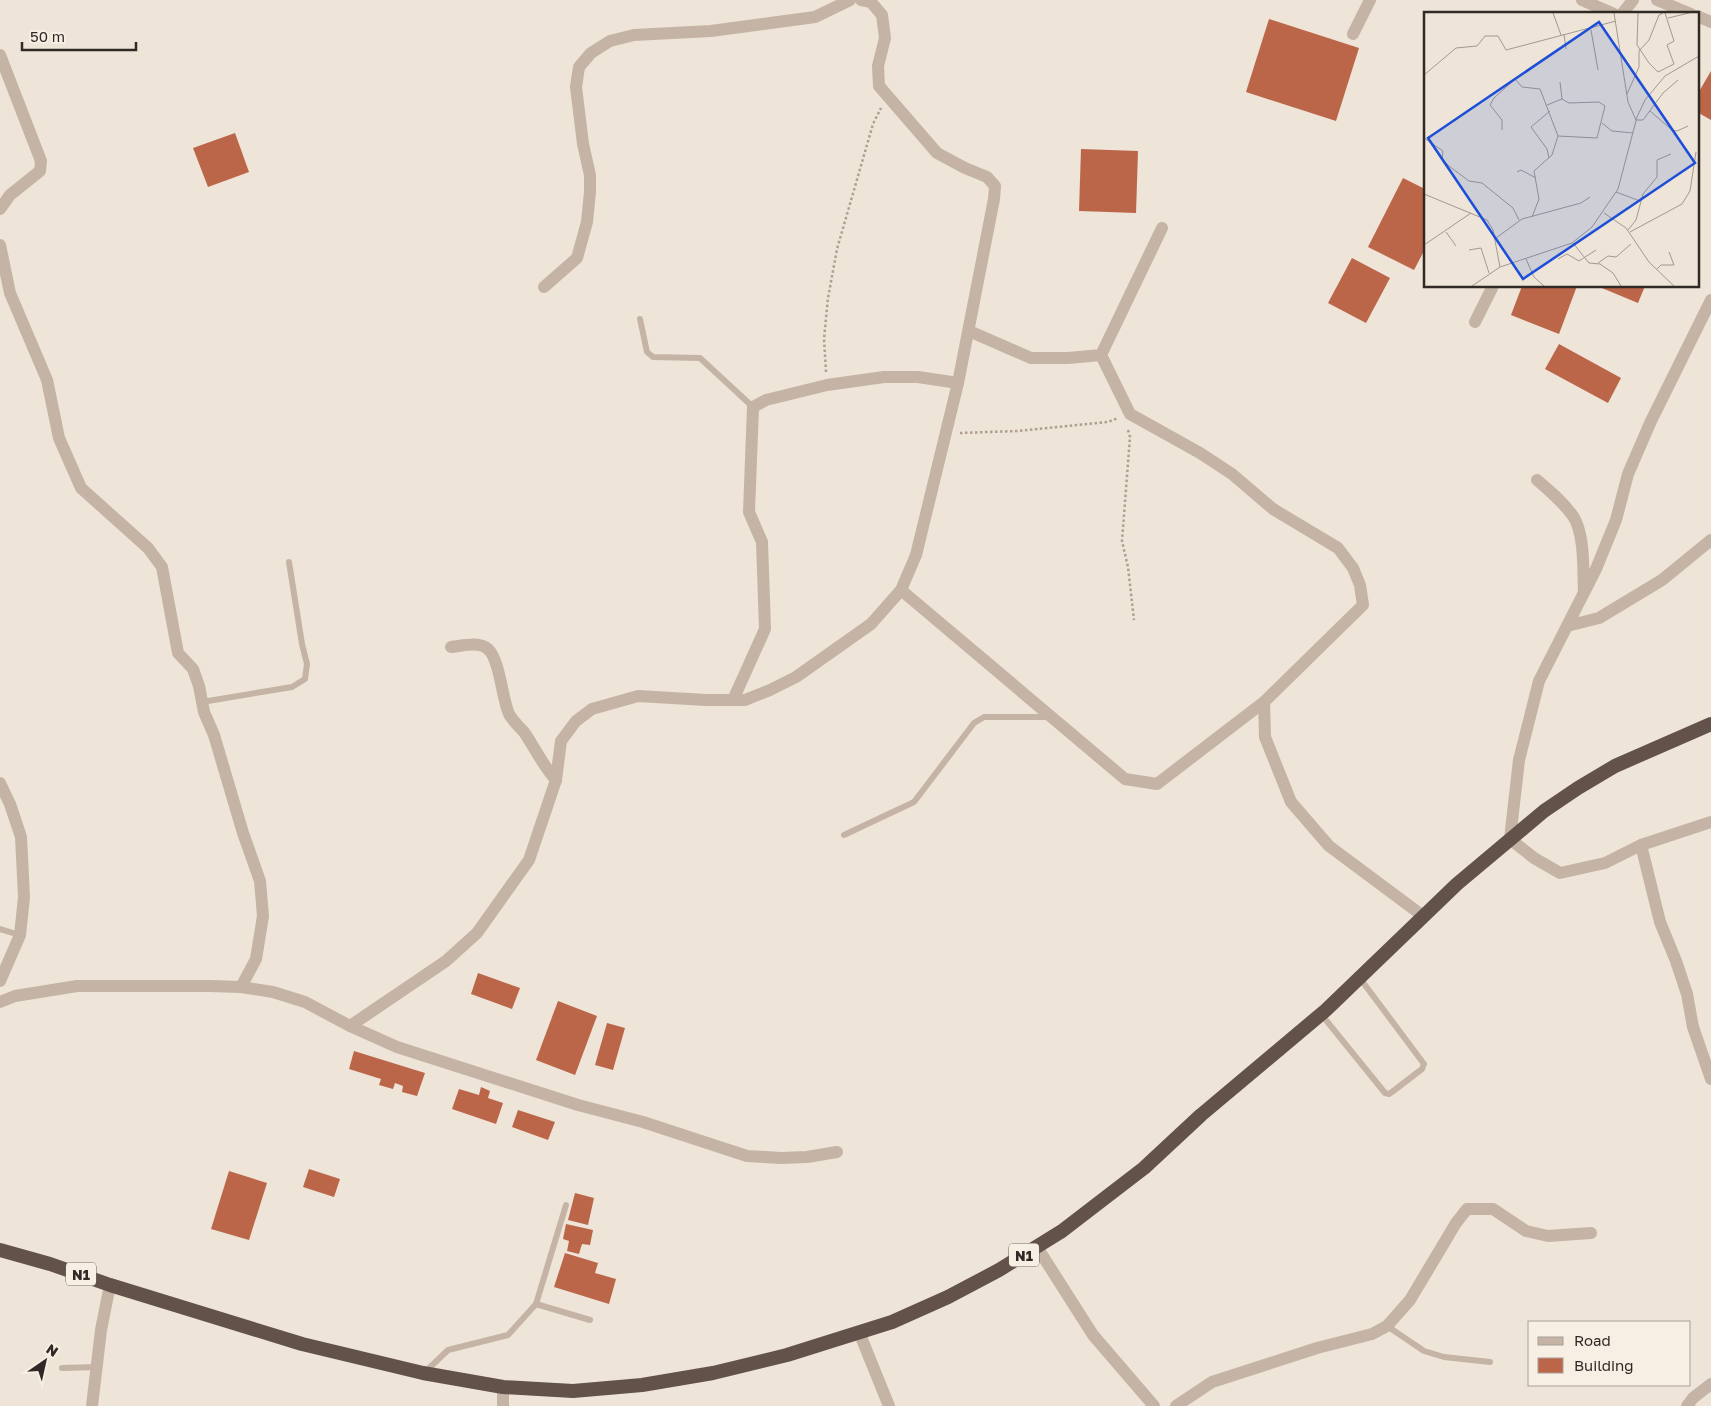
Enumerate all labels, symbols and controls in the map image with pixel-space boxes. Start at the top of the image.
inset map [1424,12,1698,288]
scale bar [22,20,136,52]
text: 50 m [30,27,65,45]
road number: N1 [1009,1244,1039,1266]
road number: N1 [66,1262,96,1286]
legend [1528,1321,1691,1386]
text: Road [1574,1331,1611,1349]
north arrow [20,1336,70,1386]
text: N [43,1340,62,1360]
text: Building [1574,1356,1634,1374]

